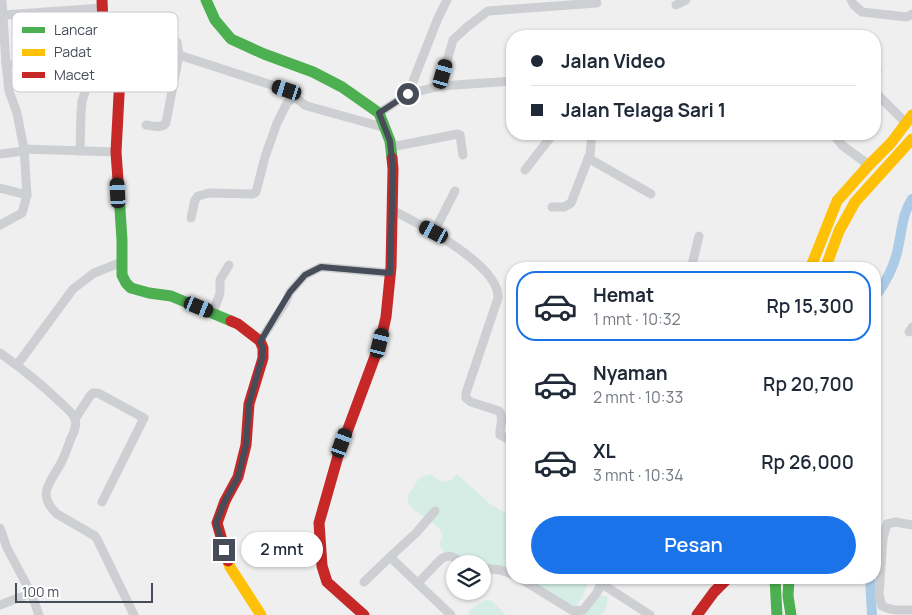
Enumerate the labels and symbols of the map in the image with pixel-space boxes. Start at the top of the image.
legend [12,12,178,92]
text: Lancar [54,20,98,39]
text: Padat [54,42,92,61]
car [431,58,454,90]
text: Macet [54,65,95,84]
car [270,78,303,102]
route start [397,83,419,105]
car [109,178,126,208]
car [417,218,450,246]
car [182,294,215,320]
car [369,327,390,359]
car [329,426,354,460]
callout: 2 mnt [242,532,324,568]
route end [213,539,235,561]
scale bar [15,580,152,603]

